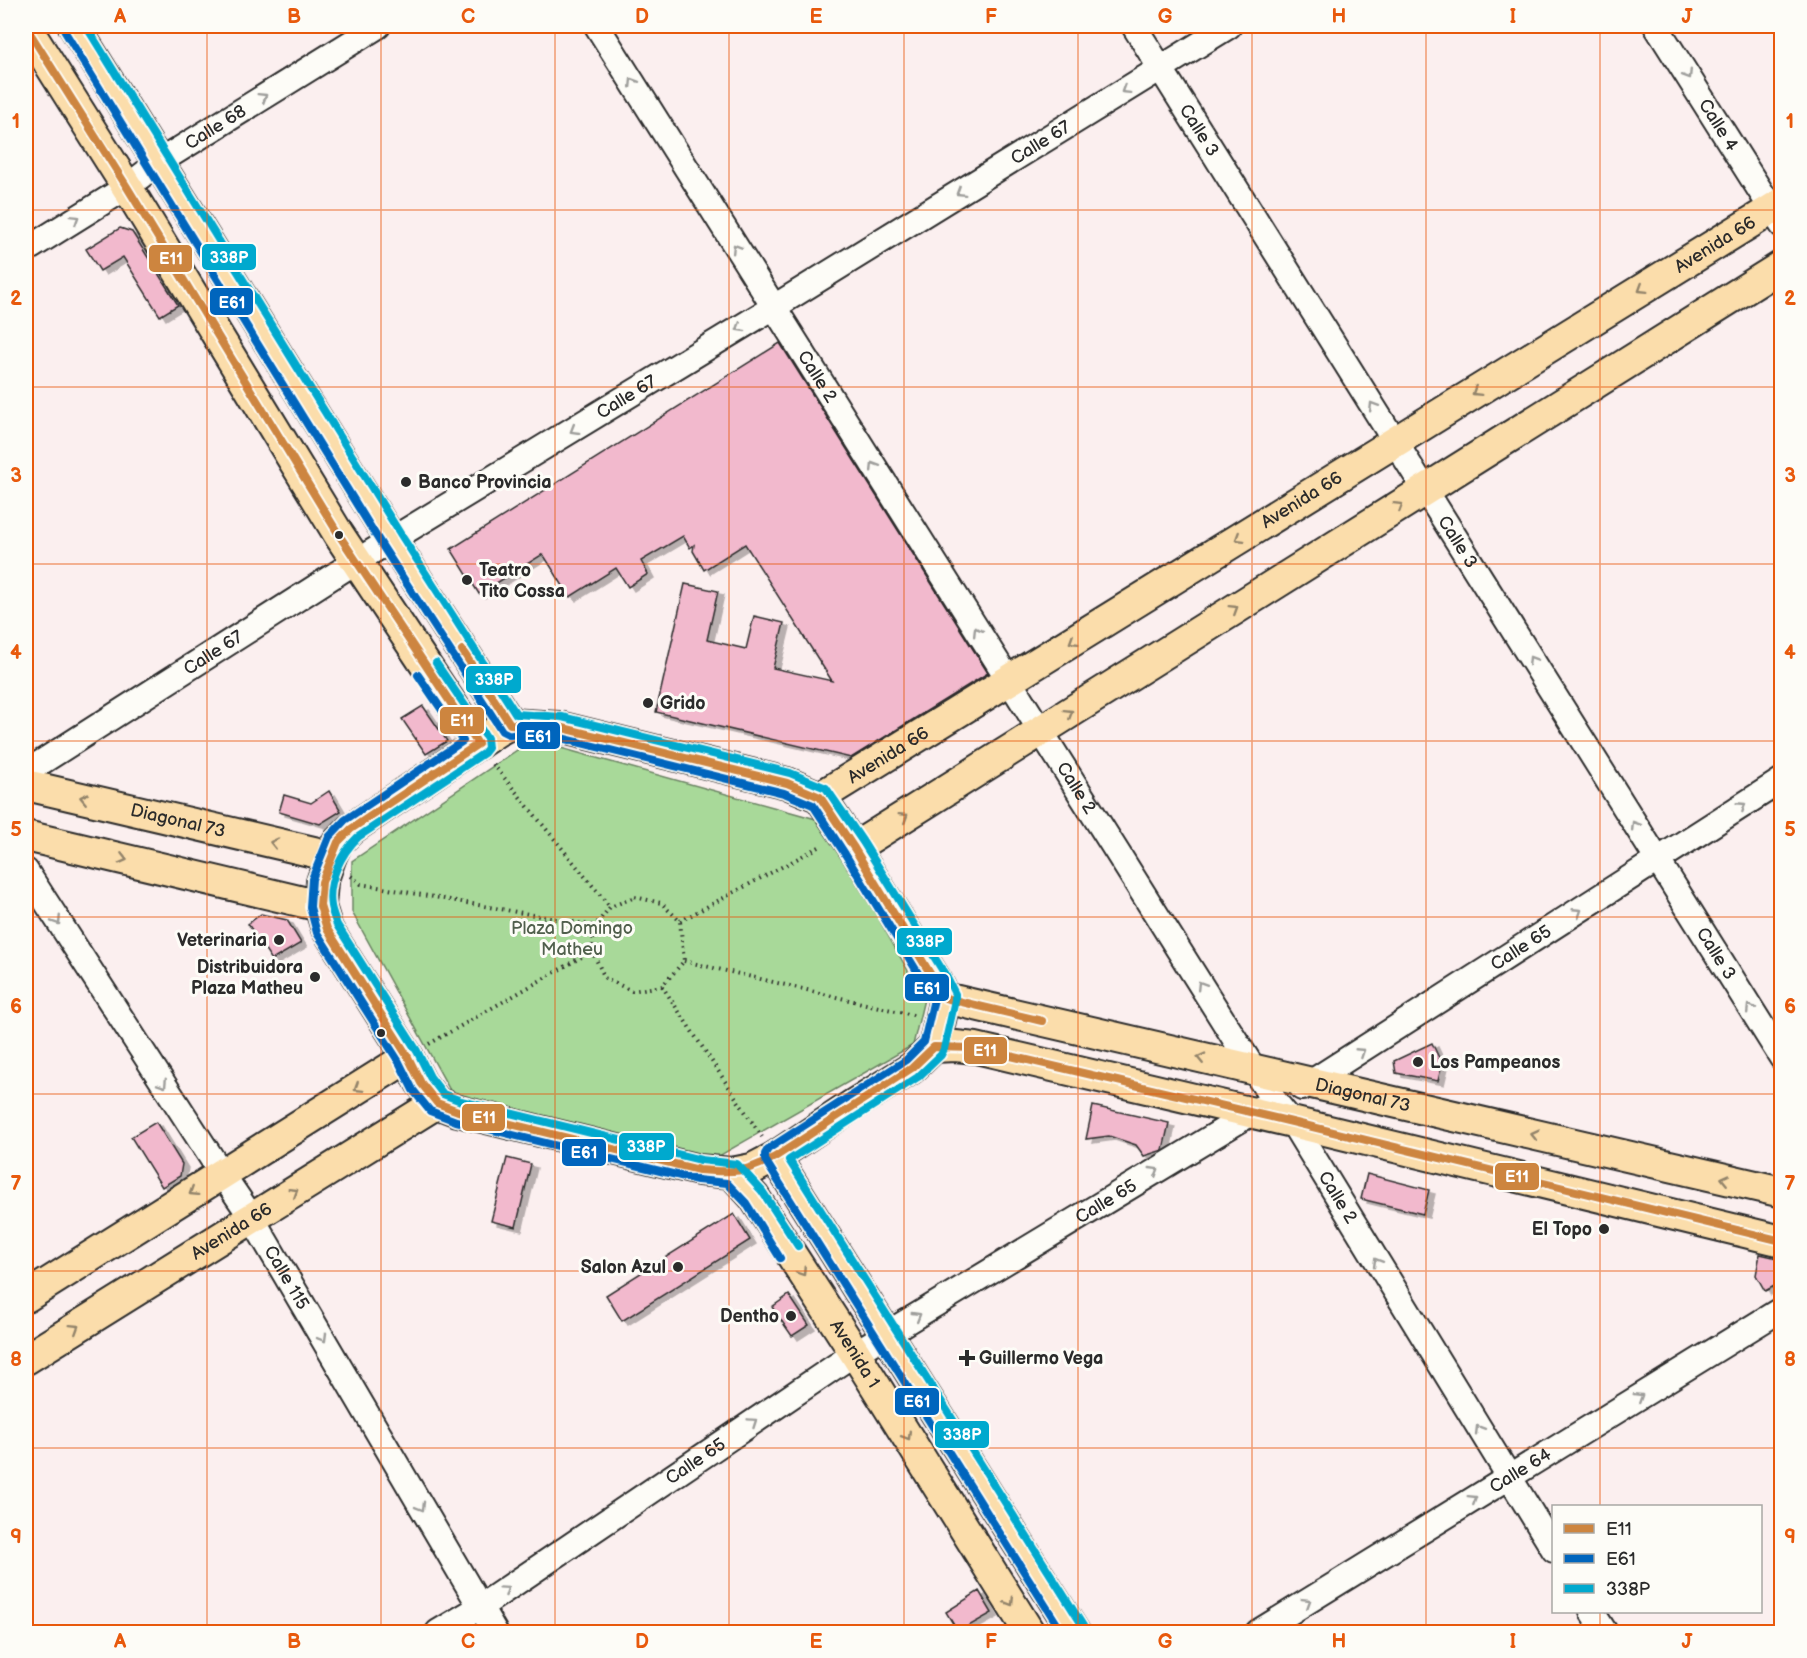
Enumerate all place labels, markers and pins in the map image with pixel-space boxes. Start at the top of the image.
place label: Banco Provincia [418,472,552,493]
marker: Banco Provincia [399,475,413,489]
unlabelled marker [333,529,345,541]
place label: Teatro Tito Cossa [479,560,565,602]
marker: Teatro Tito Cossa [460,573,474,587]
place label: Grido [660,693,706,714]
marker: Grido [641,696,655,710]
place label: Veterinaria [177,930,267,951]
marker: Veterinaria [272,933,286,947]
place label: Distribuidora Plaza Matheu [191,957,303,999]
marker: Distribuidora Plaza Matheu [308,970,322,984]
unlabelled marker [375,1027,387,1039]
place label: Los Pampeanos [1430,1052,1561,1073]
marker: Los Pampeanos [1411,1055,1425,1069]
place label: El Topo [1532,1219,1592,1240]
marker: El Topo [1597,1222,1611,1236]
place label: Salon Azul [581,1257,666,1278]
marker: Salon Azul [671,1260,685,1274]
place label: Dentho [720,1306,779,1327]
marker: Dentho [784,1309,798,1323]
place label: Guillermo Vega [979,1348,1103,1369]
marker: Guillermo Vega [960,1351,974,1365]

